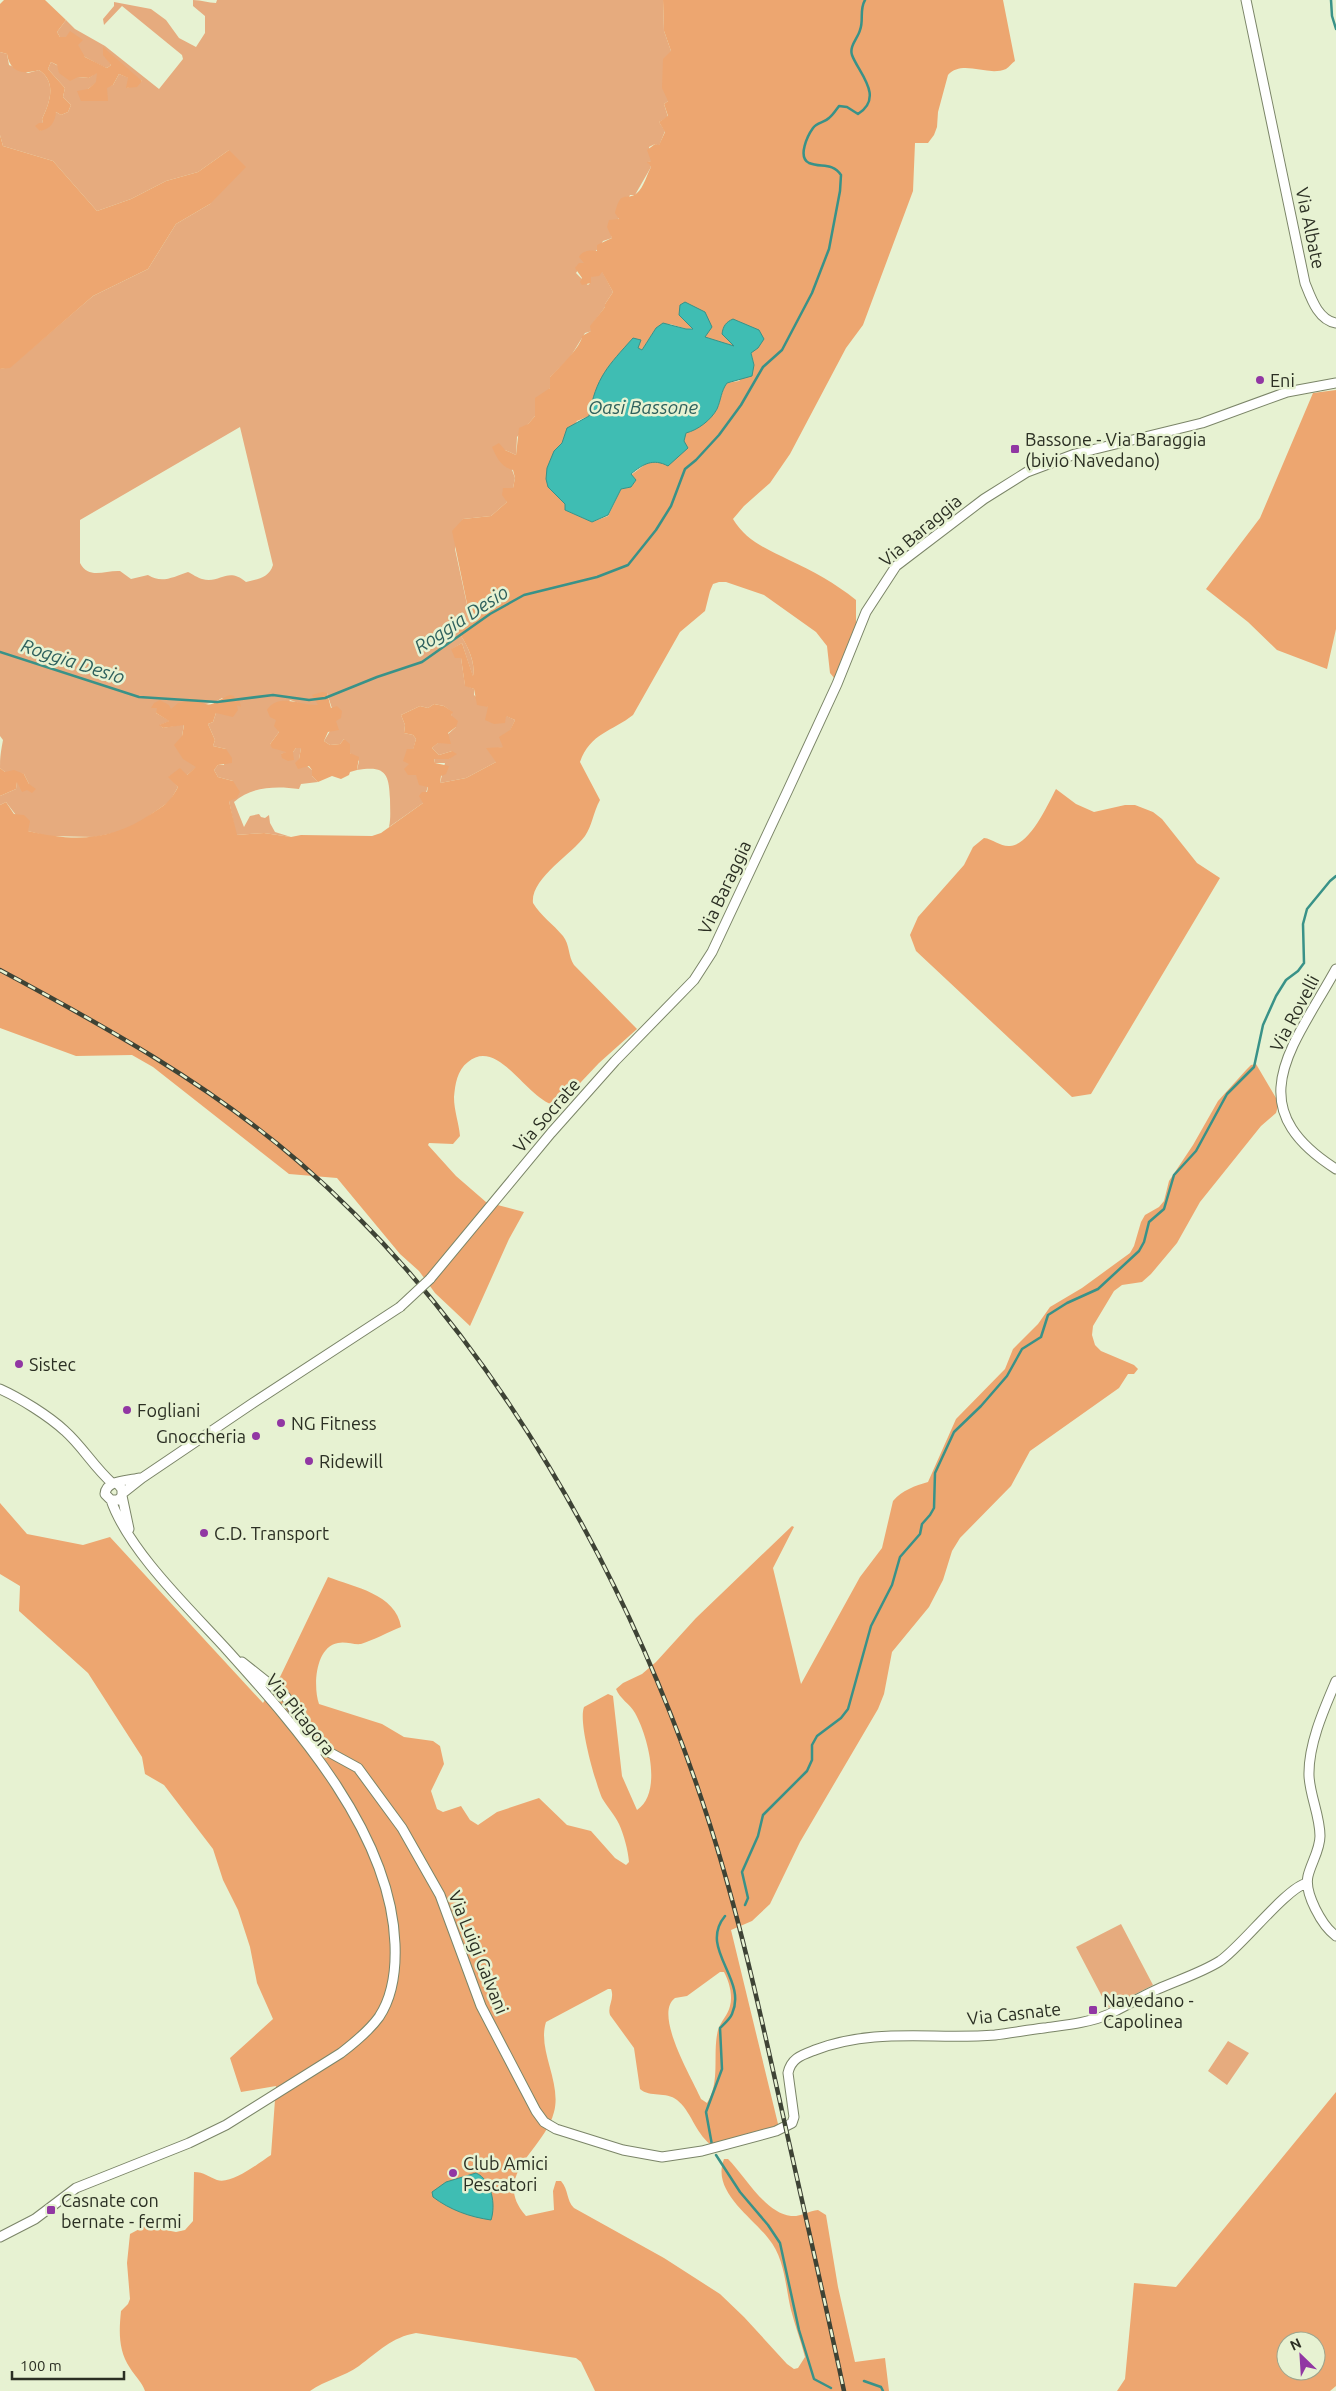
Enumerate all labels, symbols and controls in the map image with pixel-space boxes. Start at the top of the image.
street label: Via Albate [1293,185,1329,271]
place label: Eni [1270,370,1295,390]
marker: Eni [1254,374,1266,386]
water label: Oasi Bassone [588,396,699,418]
place label: Bassone - Via Baraggia (bivio Navedano) [1025,429,1206,471]
marker: Bassone - Via Baraggia (bivio Navedano) [1009,443,1021,455]
street label: Via Baraggia [875,490,965,570]
water label: Roggia Desio [410,580,512,658]
water label: Roggia Desio [18,634,128,688]
street label: Via Baraggia [694,837,754,937]
street label: Via Rovelli [1265,971,1323,1055]
street label: Via Socrate [509,1074,583,1156]
place label: Sistec [29,1354,76,1374]
marker: Sistec [13,1358,25,1370]
place label: Fogliani [137,1400,200,1420]
marker: Fogliani [121,1404,133,1416]
place label: NG Fitness [291,1413,377,1433]
marker: NG Fitness [275,1417,287,1429]
place label: Gnoccheria [156,1426,246,1446]
marker: Gnoccheria [250,1430,262,1442]
place label: Ridewill [319,1451,383,1471]
marker: Ridewill [303,1455,315,1467]
place label: C.D. Transport [214,1523,329,1543]
marker: C.D. Transport [198,1527,210,1539]
street label: Via Pitagora [262,1670,340,1758]
street label: Via Luigi Galvani [445,1888,513,2016]
place label: Navedano - Capolinea [1103,1990,1194,2031]
street label: Via Casnate [966,1998,1062,2028]
marker: Navedano - Capolinea [1087,2004,1099,2016]
place label: Club Amici Pescatori [463,2153,548,2194]
marker: Club Amici Pescatori [447,2167,459,2179]
place label: Casnate con bernate - fermi [61,2190,182,2231]
marker: Casnate con bernate - fermi [45,2204,57,2216]
north arrow [1276,2331,1326,2381]
text: N [1287,2335,1304,2354]
scale bar [12,2348,125,2380]
text: 100 m [20,2357,62,2374]

